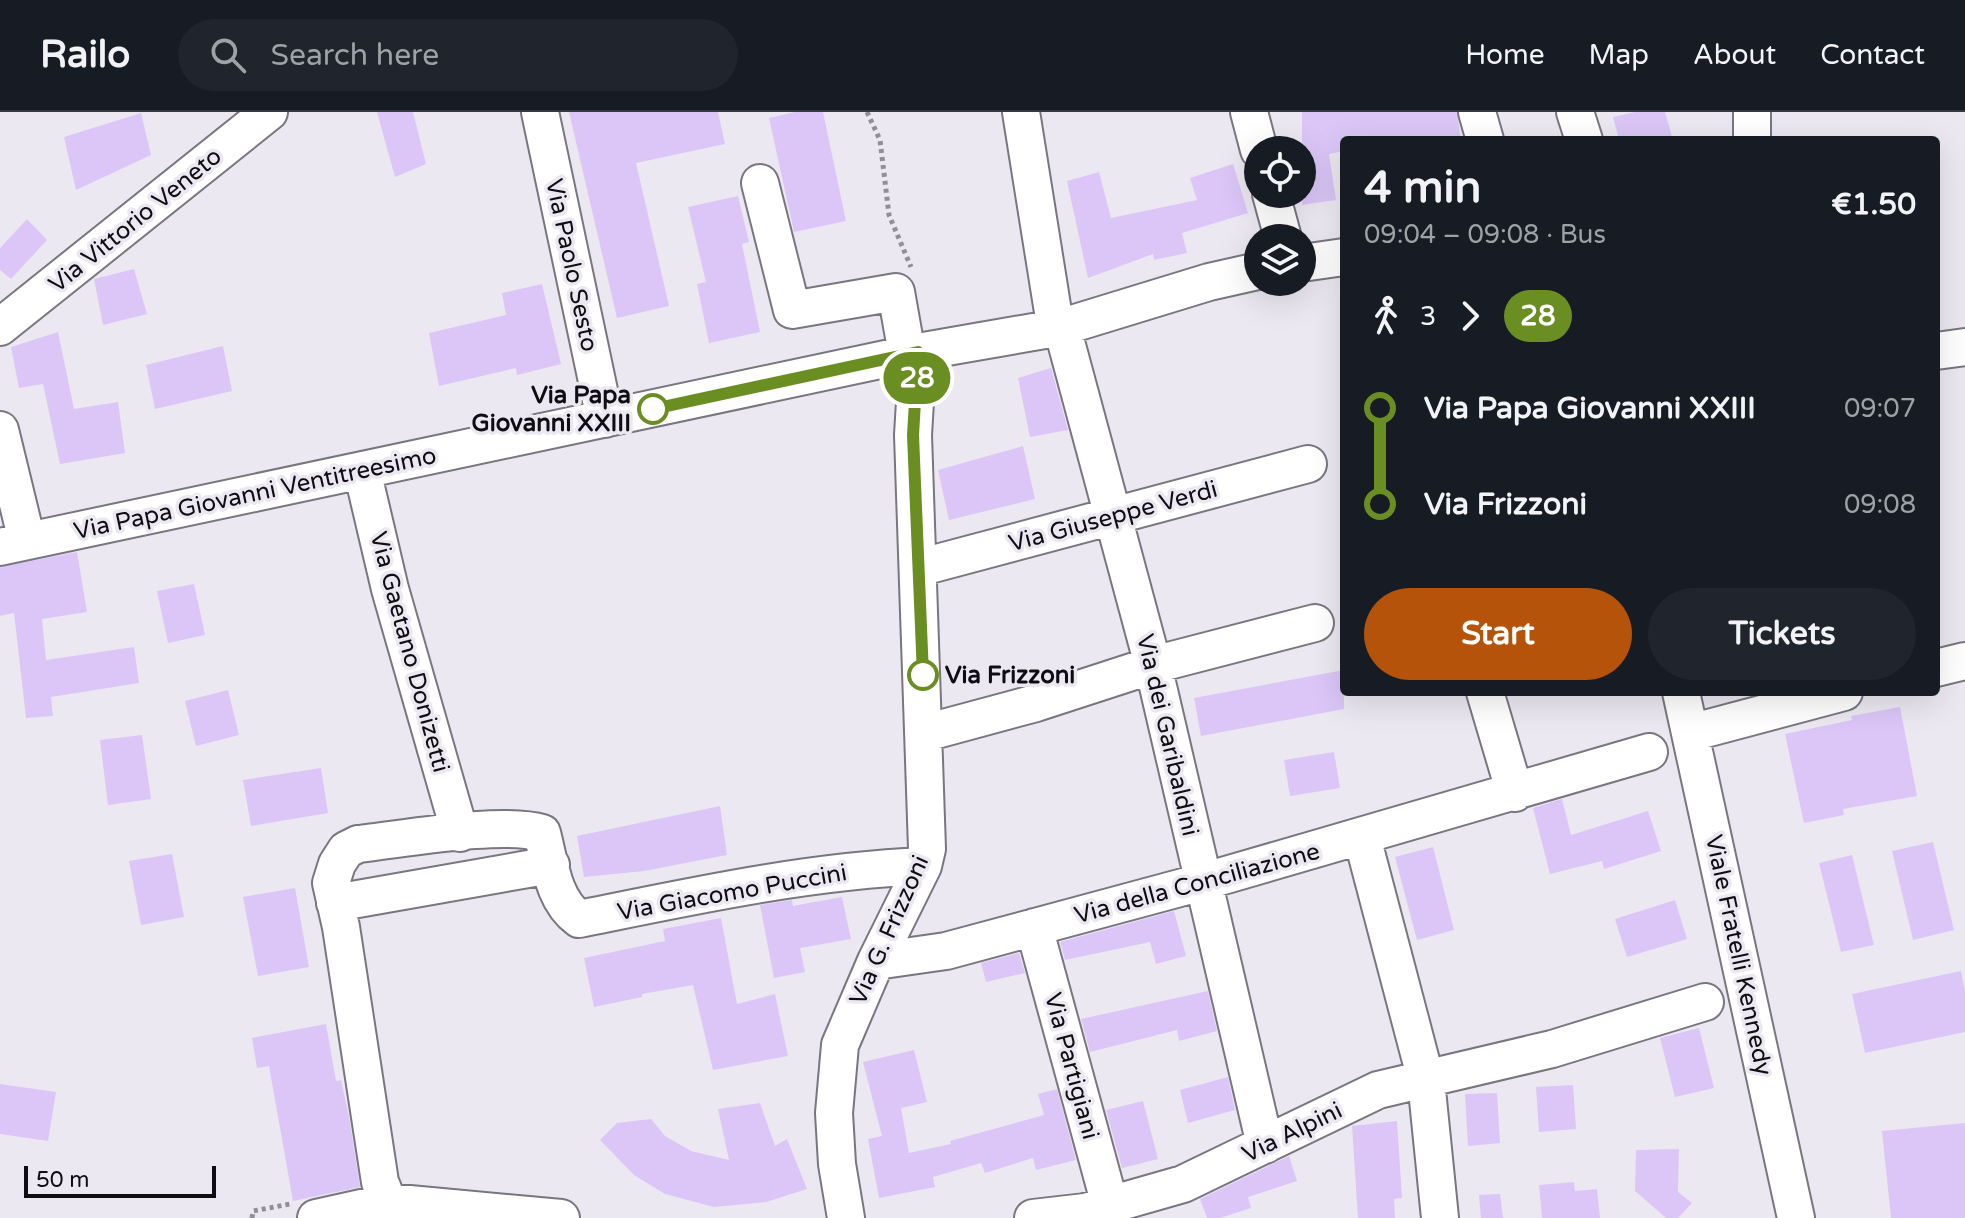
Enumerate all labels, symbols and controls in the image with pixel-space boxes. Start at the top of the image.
search box [178,19,738,91]
text: Railo [40,32,130,78]
icon: search [206,33,250,77]
text: Search here [270,37,439,74]
text: Home [1465,38,1545,72]
text: Map [1589,38,1649,72]
text: About [1693,38,1776,72]
text: Contact [1820,38,1925,72]
map controls [1244,136,1316,296]
button: locate [1244,136,1316,208]
street label: Via Vittorio Veneto [43,142,228,299]
text: 4 min [1364,162,1481,215]
street label: Via Paolo Sesto [539,176,604,354]
text: €1.50 [1831,186,1916,223]
text: 09:04 – 09:08 · Bus [1364,219,1606,250]
button: layers [1244,224,1316,296]
icon: walk [1364,294,1408,338]
icon: forward [1448,294,1492,338]
text: 28 [1520,299,1556,333]
text: 3 [1420,301,1436,332]
line badge: 28 [881,352,953,404]
text: 28 [899,361,935,395]
place label: Via Papa Giovanni XXIII [472,381,631,438]
text: Via Papa Giovanni XXIII [1424,390,1756,427]
text: 09:07 [1844,393,1916,424]
marker: Via Papa Giovanni XXIII [638,394,668,424]
street label: Via Papa Giovanni Ventitreesimo [71,441,439,546]
street label: Via Giuseppe Verdi [1006,475,1221,558]
text: Via Frizzoni [1424,486,1587,523]
text: 09:08 [1844,489,1916,520]
street label: Via Gaetano Donizetti [363,529,456,776]
button: Start [1364,588,1632,680]
button: Tickets [1648,588,1916,680]
street label: Via dei Garibaldini [1130,631,1205,839]
marker: Via Frizzoni [908,660,938,690]
place label: Via Frizzoni [945,661,1075,690]
street label: Viale Fratelli Kennedy [1699,832,1778,1078]
street label: Via della Conciliazione [1071,837,1323,930]
street label: Via G. Frizzoni [843,851,935,1010]
street label: Via Giacomo Puccini [615,858,849,927]
street label: Via Partigiani [1038,990,1105,1143]
street label: Via Alpini [1238,1096,1347,1169]
scale bar [24,1162,216,1198]
text: 50 m [36,1167,90,1193]

